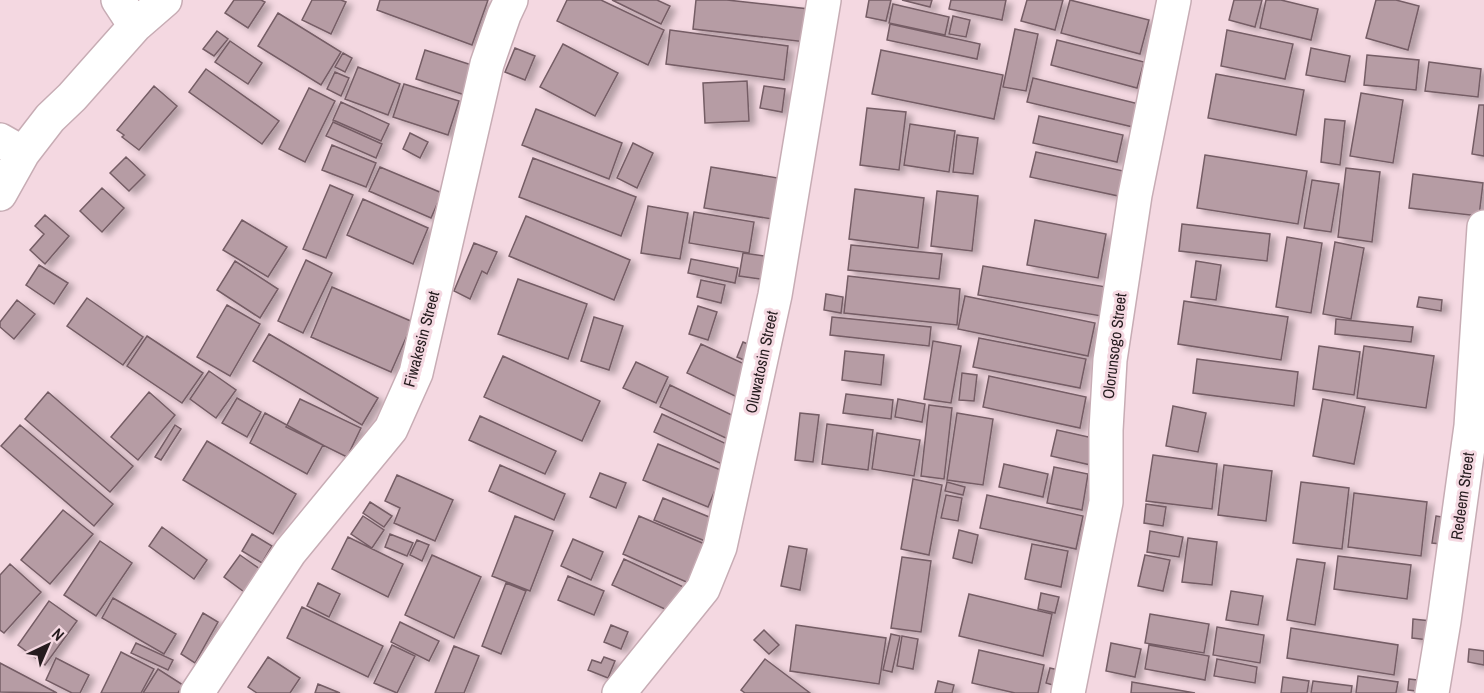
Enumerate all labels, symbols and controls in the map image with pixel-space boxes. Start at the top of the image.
street label: Fiwakesin Street [398,288,444,389]
street label: Olorunsogo Street [1097,291,1131,400]
street label: Oluwatosin Street [739,308,783,415]
street label: Redeem Street [1445,450,1479,541]
north arrow [18,615,78,675]
text: N [47,623,69,645]

